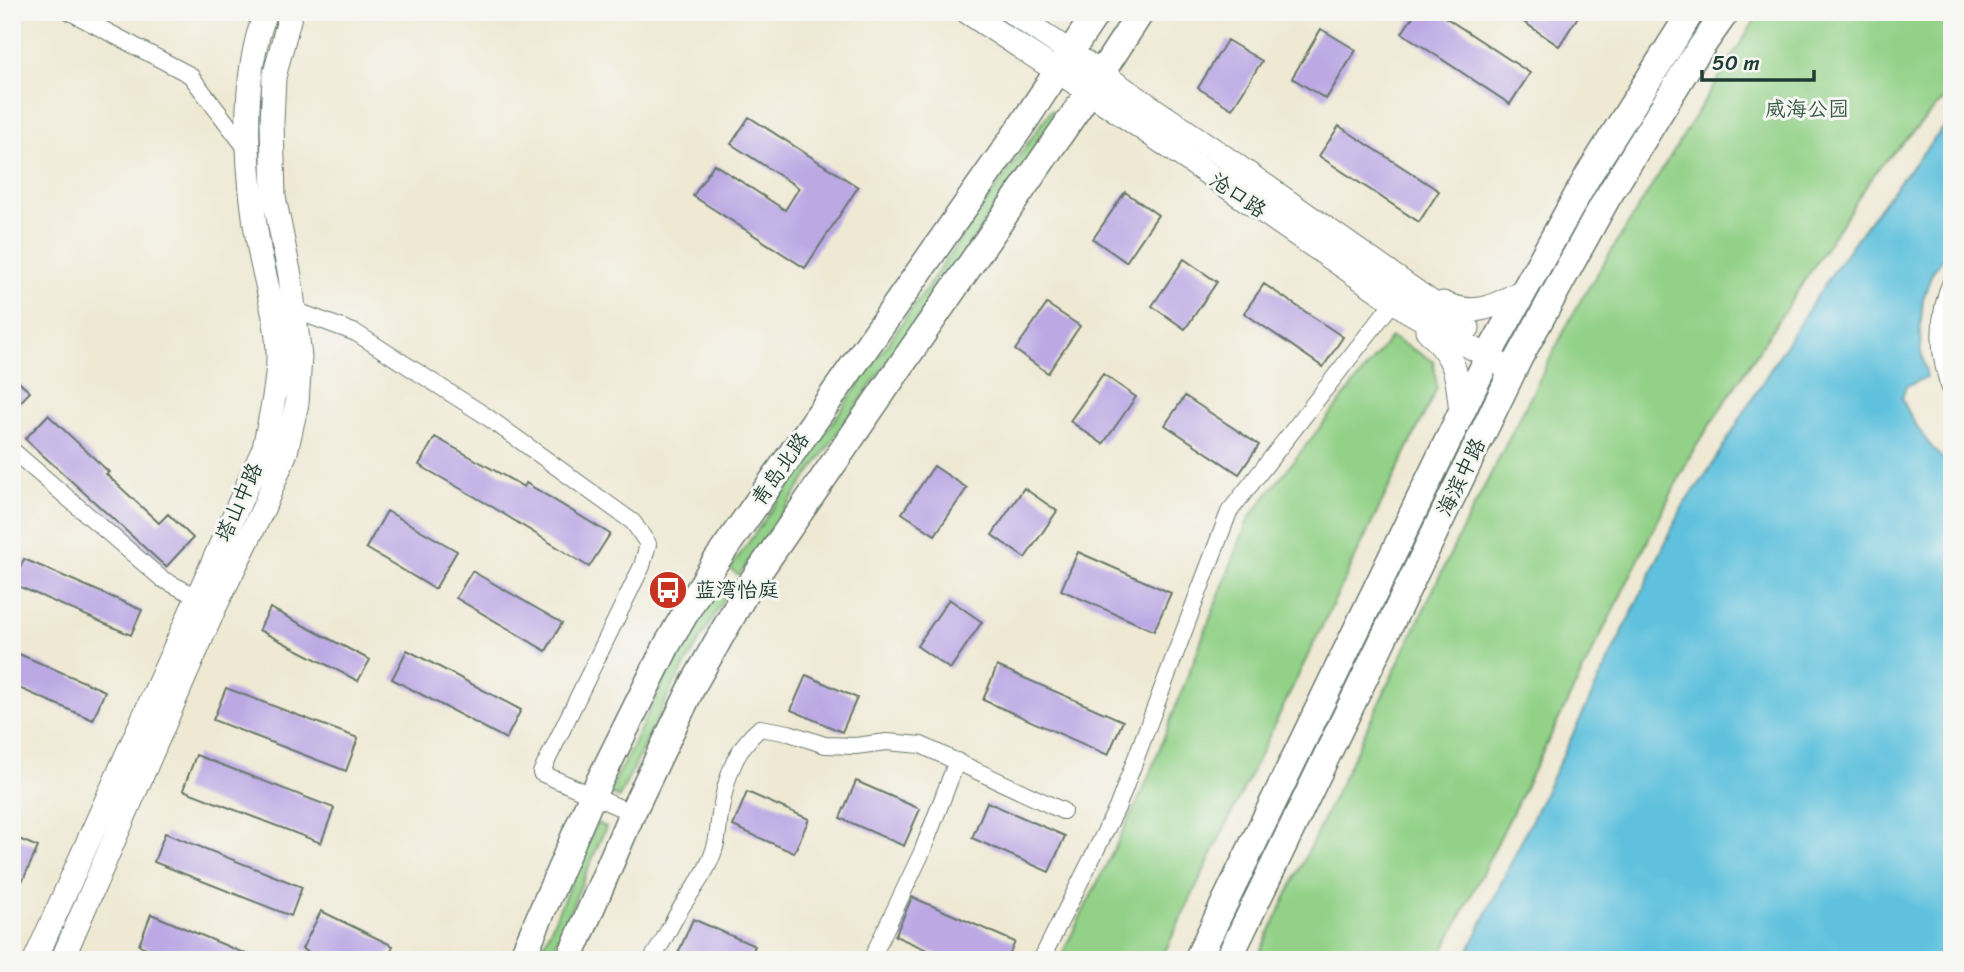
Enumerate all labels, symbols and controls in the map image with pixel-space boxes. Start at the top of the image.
scale bar [1702,38,1814,82]
text: 50 m [1712,44,1760,82]
park label: 威海公园 [1765,90,1849,128]
street label: 沧口路 [1201,162,1275,228]
street label: 青岛北路 [740,424,820,514]
street label: 海滨中路 [1426,431,1496,523]
street label: 塔山中路 [205,456,273,548]
bus stop icon: 蓝湾怡庭 [647,569,689,611]
place label: 蓝湾怡庭 [695,571,779,609]

